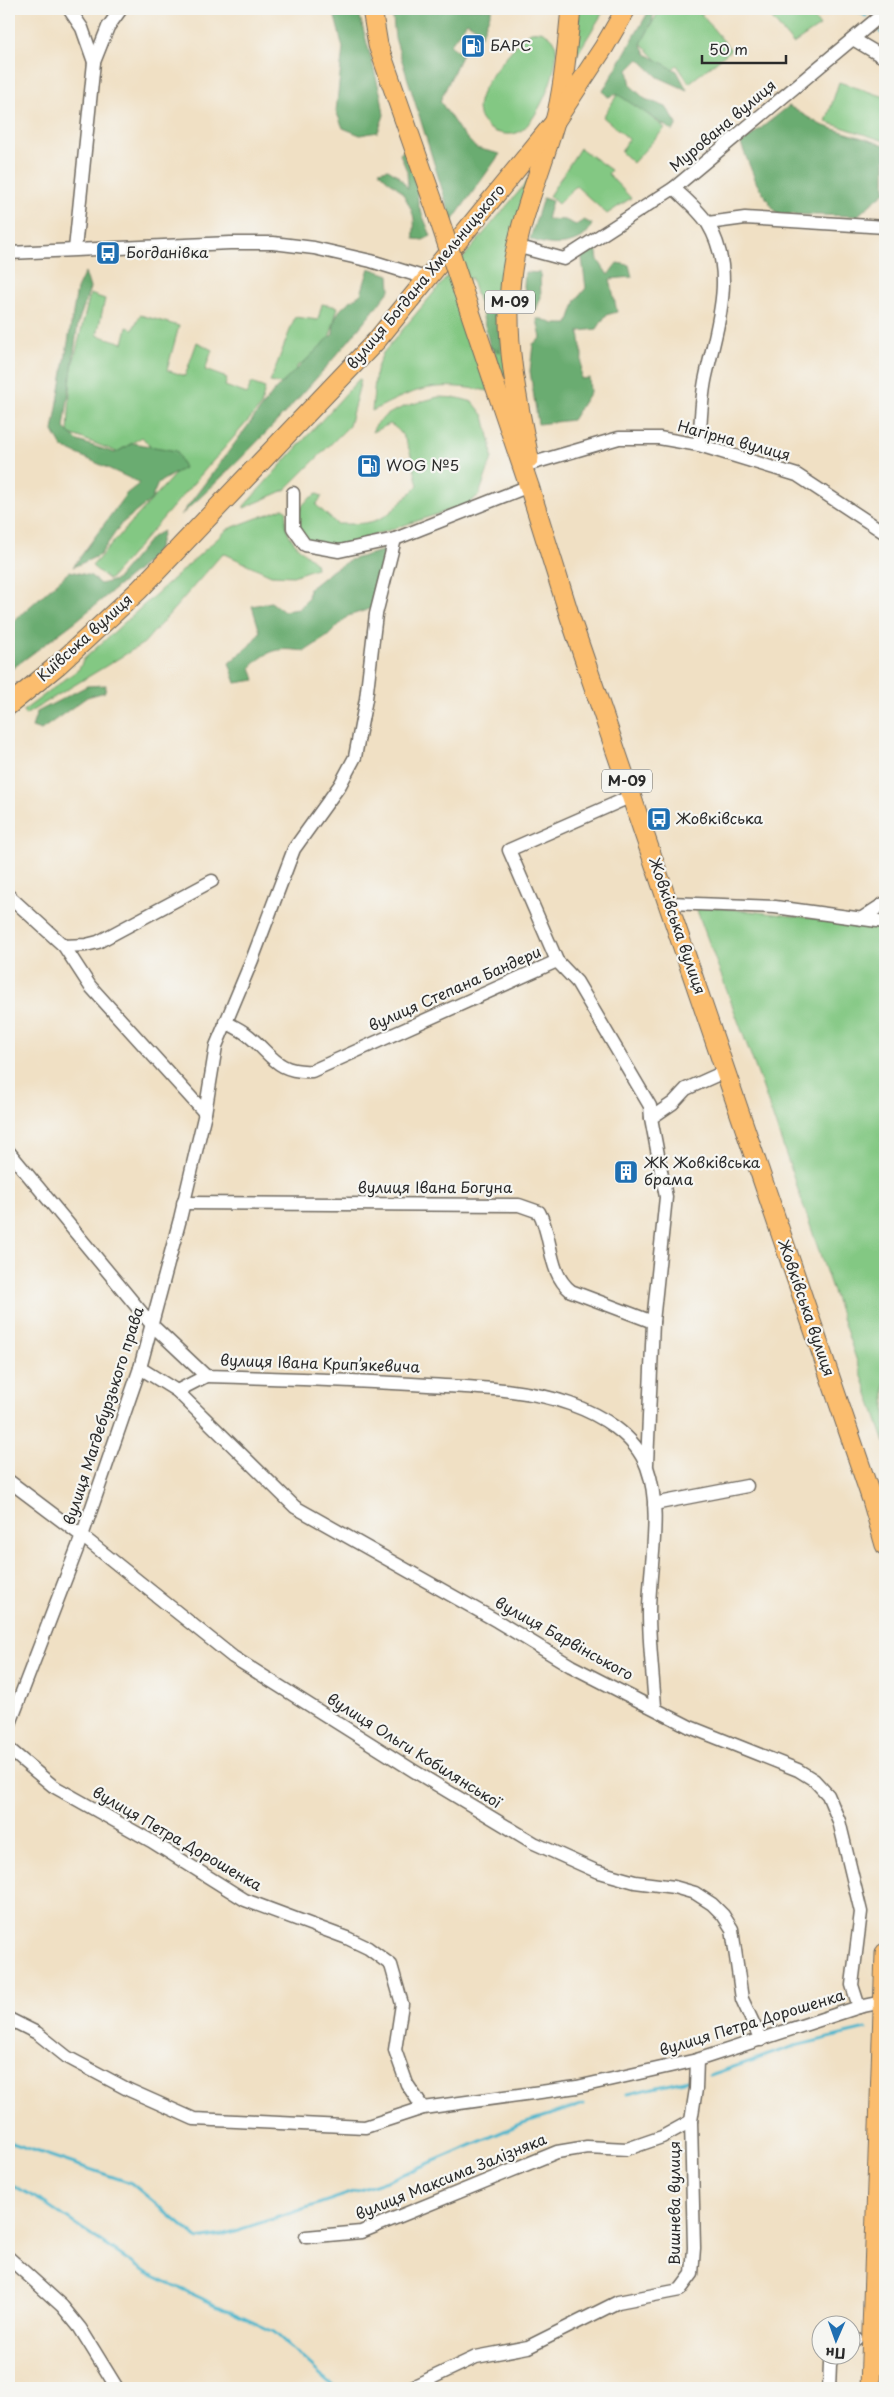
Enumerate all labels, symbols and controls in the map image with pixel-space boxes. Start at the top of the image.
scale bar [702,32,785,64]
fuel station icon: БАРС [460,33,486,59]
place label: БАРС [490,33,531,56]
text: 50 m [709,37,748,60]
street label: Мурована вулиця [664,73,780,176]
street label: вулиця Богдана Хмельницького [340,178,509,374]
bus stop icon: Богданівка [95,240,121,266]
place label: Богданівка [126,240,209,263]
road number: М-09 [485,290,535,314]
street label: Нагірна вулиця [675,413,793,466]
fuel station icon: WOG №5 [356,453,382,479]
place label: WOG №5 [386,453,459,476]
street label: Київська вулиця [31,588,137,686]
road number: М-09 [602,769,652,792]
bus stop icon: Жовківська [646,806,672,832]
place label: Жовківська [676,806,764,829]
street label: Жовківська вулиця [644,854,713,997]
street label: вулиця Степана Бандери [364,939,544,1036]
place label: ЖК Жовківська брама [644,1150,761,1190]
building icon: ЖК Жовківська брама [613,1159,639,1185]
street label: вулиця Івана Богуна [358,1175,513,1198]
street label: Жовківська вулиця [773,1236,842,1379]
street label: вулиця Магдебурзького права [56,1303,149,1528]
street label: вулиця Івана Крипʼякевича [220,1348,421,1377]
street label: вулиця Барвінського [491,1590,638,1685]
street label: вулиця Ольги Кобилянської [323,1686,507,1813]
street label: вулиця Петра Дорошенка [89,1780,267,1896]
street label: вулиця Петра Дорошенка [656,1982,848,2061]
street label: вулиця Максима Залізняка [351,2126,550,2225]
street label: Вишнева вулиця [662,2141,685,2265]
north arrow [812,2314,862,2364]
text: Пн [825,2343,846,2364]

